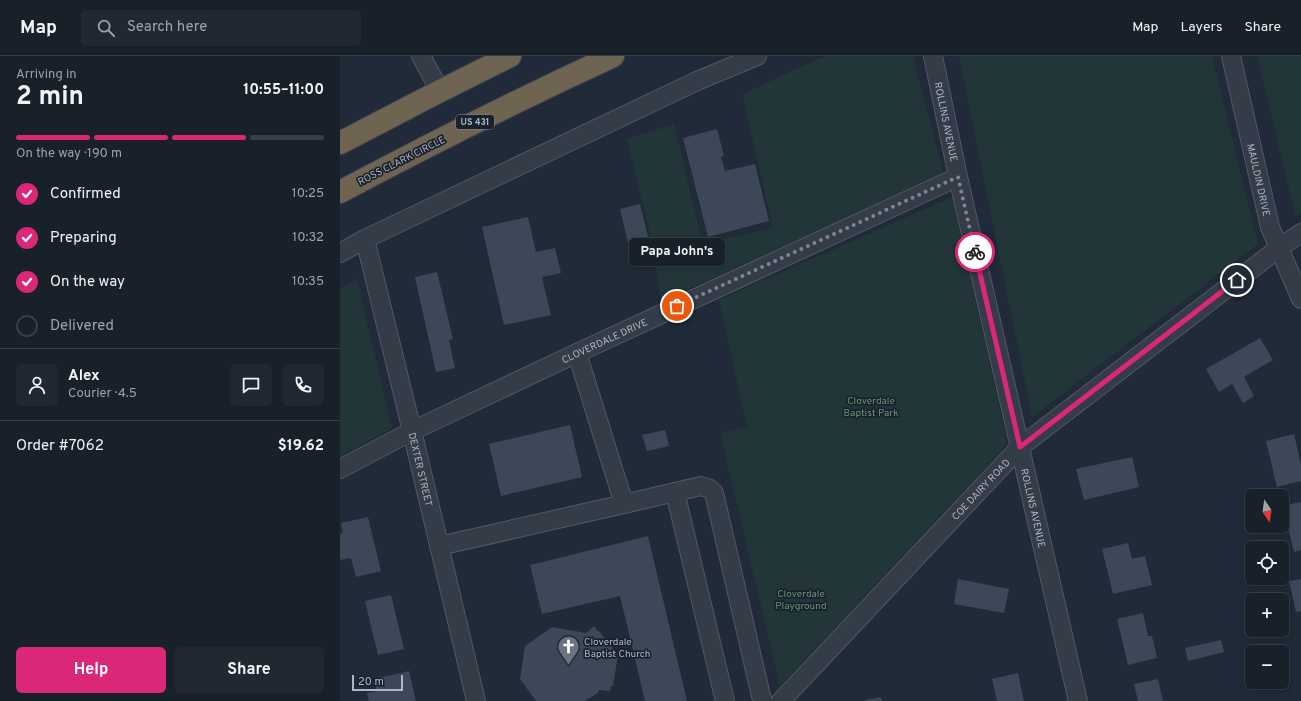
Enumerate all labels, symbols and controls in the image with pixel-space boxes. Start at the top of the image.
search box [81,10,361,46]
text: Map [20,16,57,40]
icon: search [95,17,117,39]
text: Search here [127,18,207,37]
text: Map [1132,19,1158,36]
text: Layers [1180,19,1222,36]
text: Share [1244,19,1281,36]
text: Arriving in [16,67,77,83]
text: 2 min [16,81,84,114]
text: 10:55–11:00 [243,81,324,100]
street label: ROLLINS AVENUE [931,81,960,163]
road number: US 431 [456,115,494,129]
street label: ROSS CLARK CIRCLE [356,134,448,189]
street label: MAULDIN DRIVE [1243,142,1272,218]
text: On the way · 190 m [16,146,122,162]
icon: check [16,183,38,205]
text: Confirmed [50,185,121,204]
text: 10:25 [292,186,324,202]
icon: check [16,227,38,249]
text: Preparing [50,229,117,248]
text: 10:32 [292,230,324,246]
courier [955,232,995,272]
callout: Papa John's [629,238,725,266]
icon: bike [964,241,986,263]
text: Papa John's [640,244,714,260]
pin [1220,263,1254,297]
icon: home [1226,269,1248,291]
icon: check [16,271,38,293]
text: On the way [50,273,125,292]
text: 10:35 [292,274,324,290]
pin [660,289,694,323]
icon: bag [666,295,688,317]
street label: CLOVERDALE DRIVE [560,316,650,367]
text: Delivered [50,317,114,336]
button: person [16,364,58,406]
button: chat [230,364,272,406]
button: phone [282,364,324,406]
text: Alex [68,367,100,386]
text: Courier · 4.5 [68,386,137,402]
park label: Cloverdale Baptist Park [843,395,899,420]
street label: DEXTER STREET [405,431,435,508]
text: Order #7062 [16,437,104,456]
text: $19.62 [278,437,324,456]
street label: COE DAIRY ROAD [950,457,1014,524]
street label: ROLLINS AVENUE [1017,467,1048,549]
north arrow [1245,489,1289,533]
map controls [1245,489,1289,689]
button: locate [1245,541,1289,585]
park label: Cloverdale Playground [775,588,827,613]
button: + [1245,593,1289,637]
church icon: Cloverdale Baptist Church [556,634,582,667]
place label: Cloverdale Baptist Church [584,636,651,661]
button: − [1245,645,1289,689]
button: Help [16,647,166,693]
button: Share [174,647,324,693]
scale bar [352,673,403,692]
text: 20 m [358,675,384,689]

